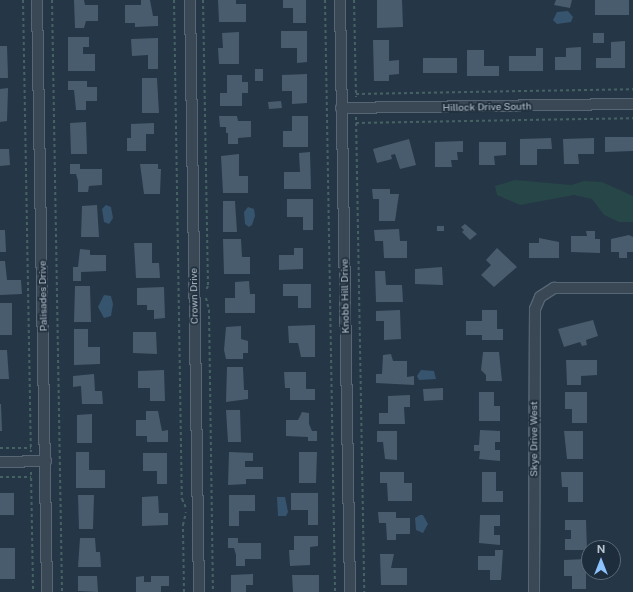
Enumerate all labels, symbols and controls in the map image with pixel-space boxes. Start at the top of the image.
street label: Hillock Drive South [442,100,532,114]
street label: Knobb Hill Drive [338,258,352,334]
street label: Palisades Drive [36,260,50,332]
street label: Crown Drive [188,268,200,324]
street label: Skye Drive West [528,401,540,477]
north arrow [581,540,621,580]
text: N [597,543,605,555]

